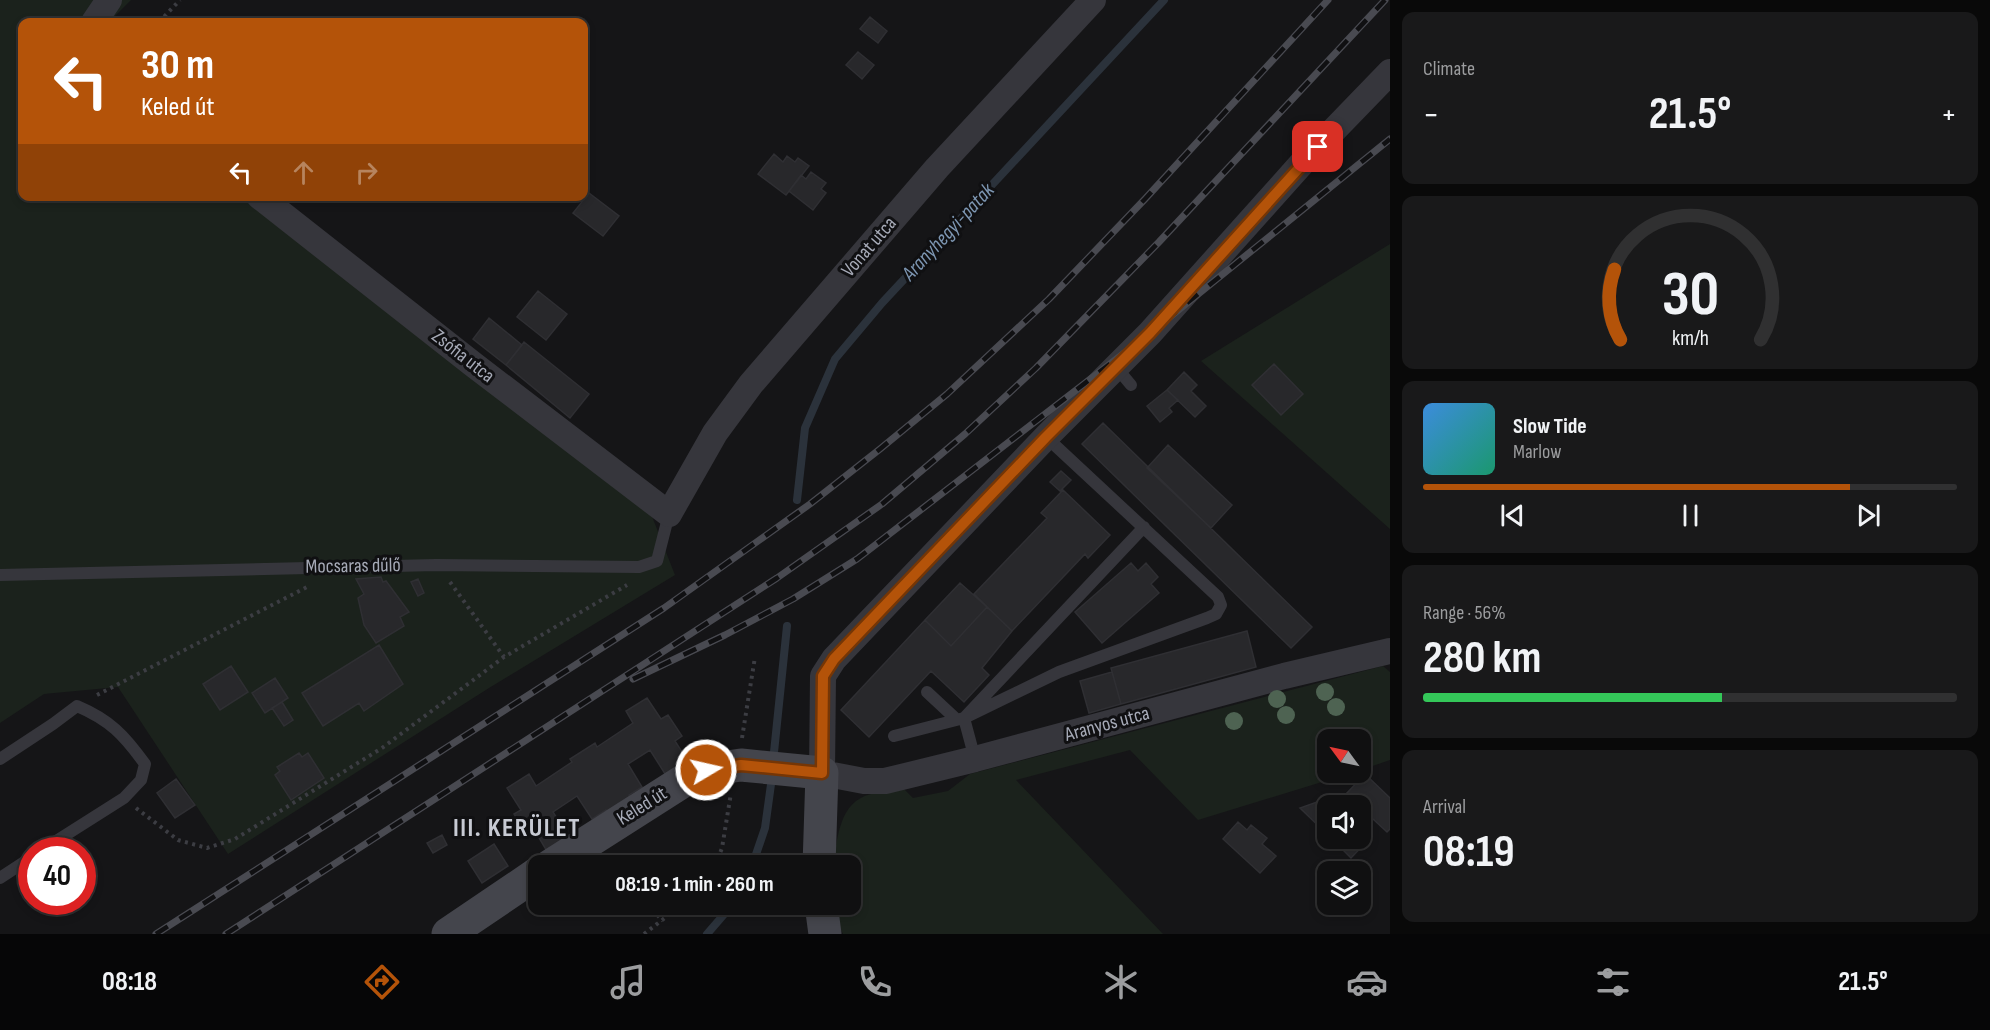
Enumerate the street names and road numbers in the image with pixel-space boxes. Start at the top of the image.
street label: Vonat utca [836,212,902,282]
street label: Zsófia utca [427,324,499,388]
street label: Mocsaras dűlő [305,553,401,579]
street label: Aranyos utca [1061,701,1152,747]
street label: Keled út [613,781,671,831]

